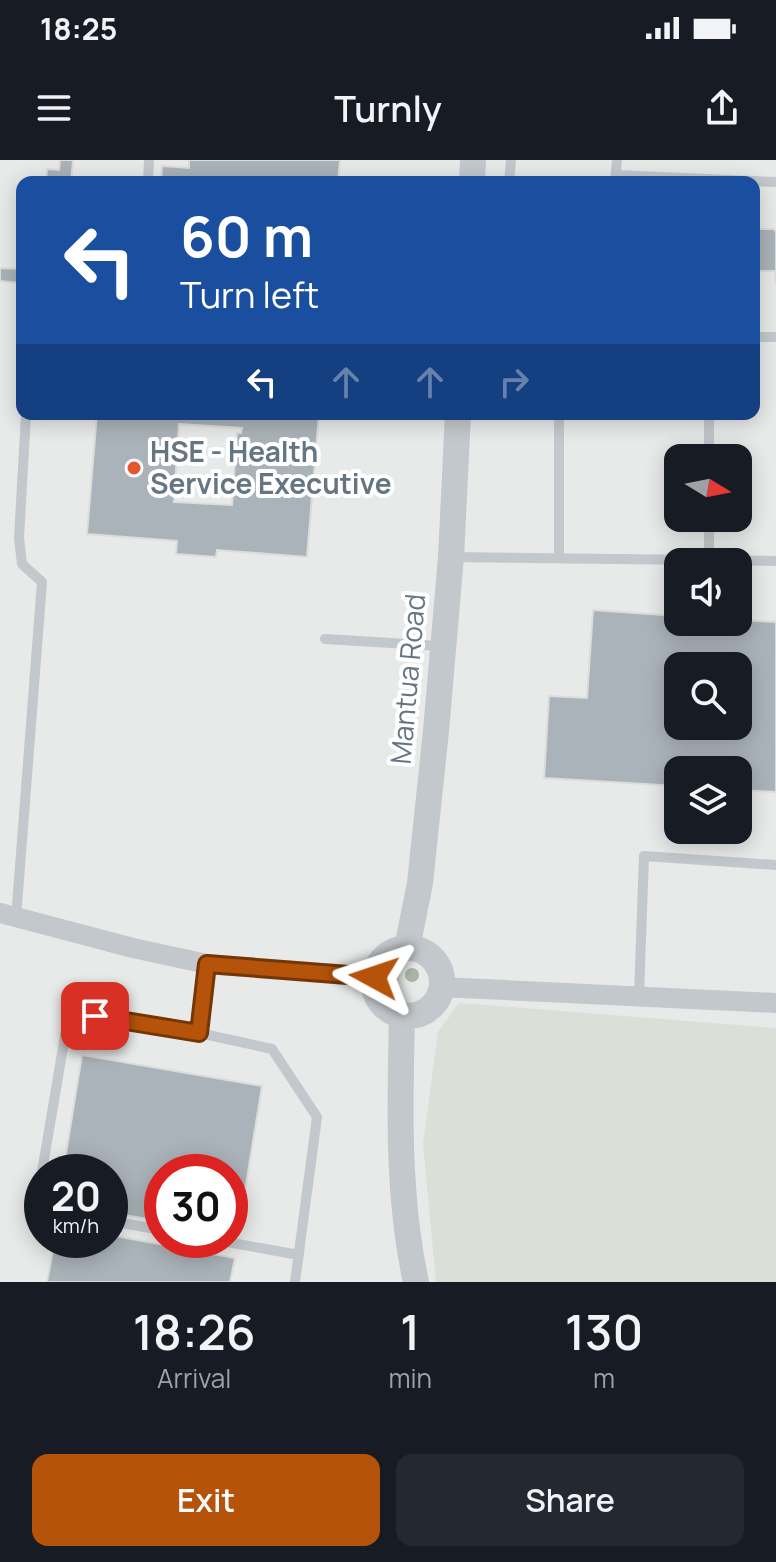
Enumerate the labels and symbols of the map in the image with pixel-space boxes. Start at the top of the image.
place label: HSE - Health Service Executive [150,432,392,502]
north arrow [664,444,752,532]
marker: HSE - Health Service Executive [125,459,143,477]
street label: Mantua Road [381,592,433,766]
position arrow [332,935,416,1019]
pin [61,982,129,1050]
speed limit sign: 30 [144,1154,248,1258]

